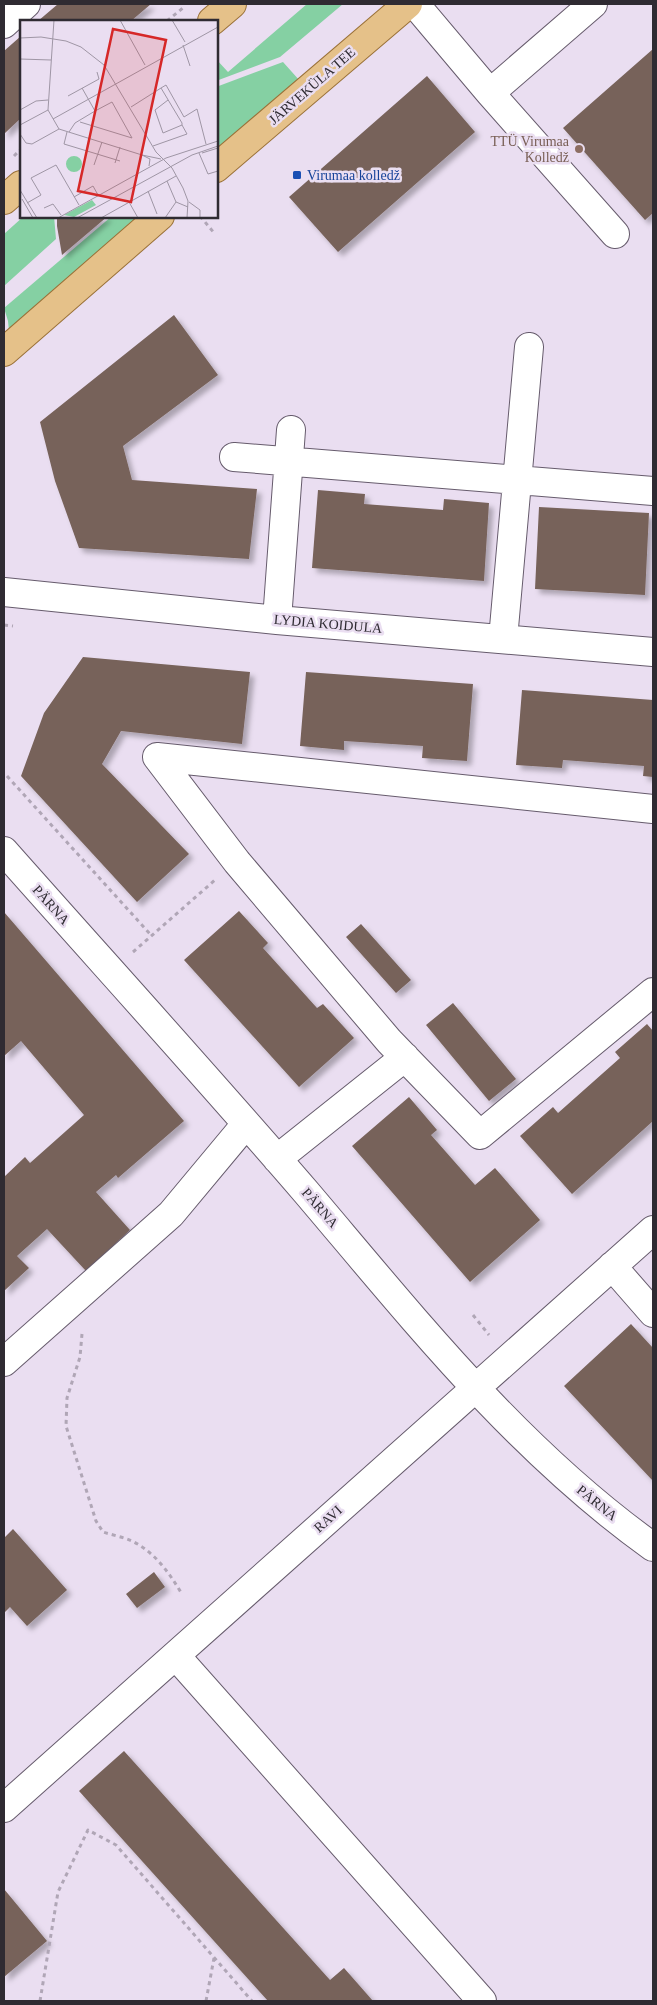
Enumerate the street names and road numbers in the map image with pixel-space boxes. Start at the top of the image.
street label: JÄRVEKÜLA TEE [265,44,358,128]
street label: LYDIA KOIDULA [273,612,384,636]
street label: PÄRNA [30,882,74,928]
street label: PÄRNA [299,1185,343,1231]
street label: PÄRNA [574,1481,621,1524]
street label: RAVI [311,1502,345,1535]

